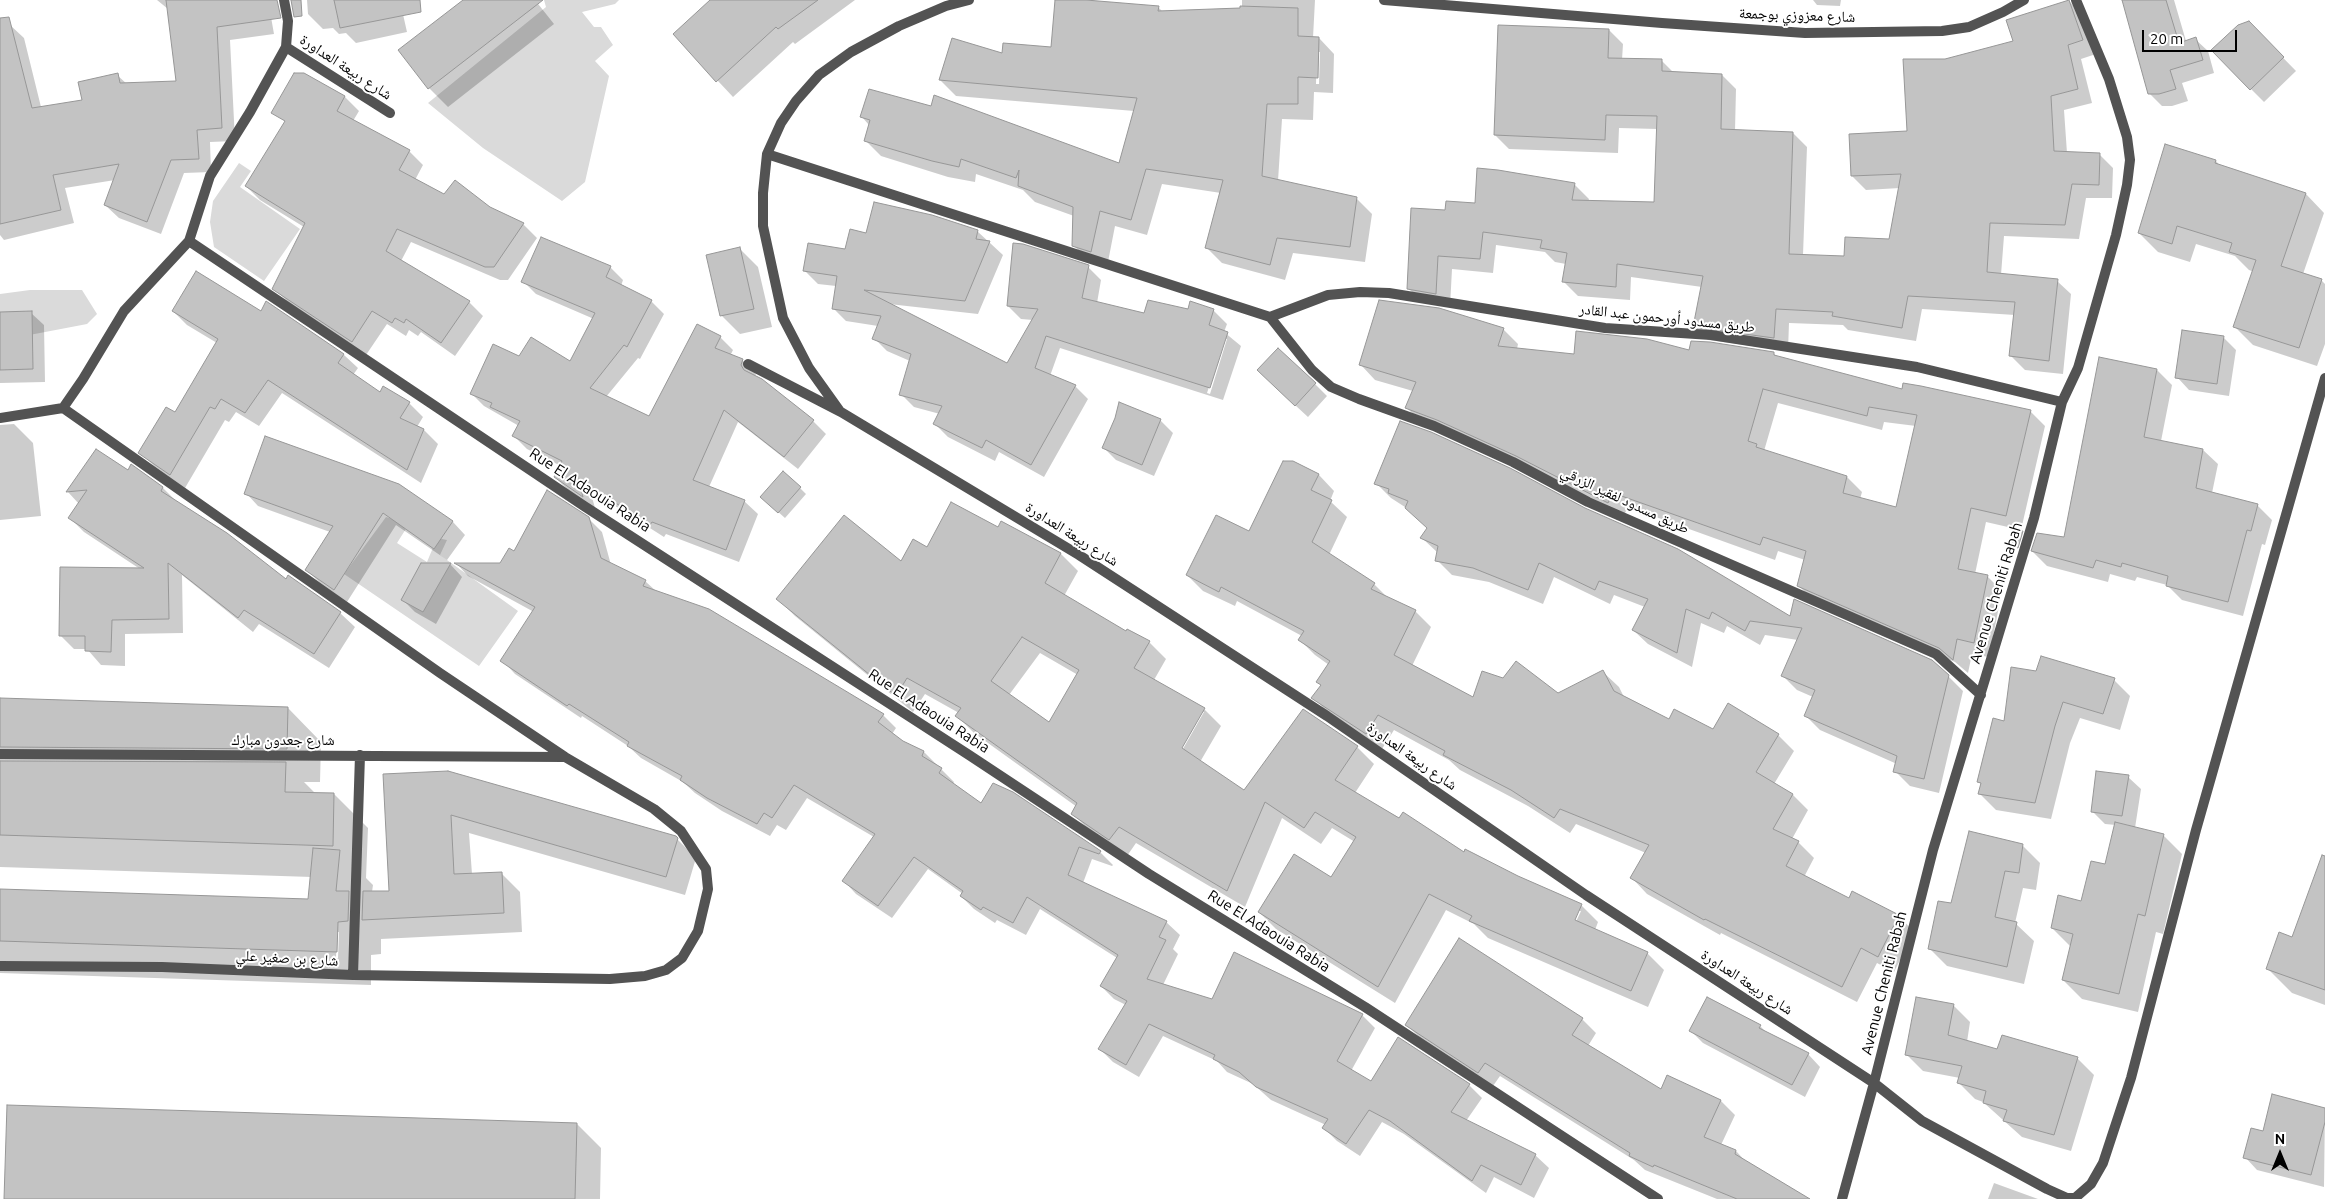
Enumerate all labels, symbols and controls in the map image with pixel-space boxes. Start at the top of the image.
street label: شارع معزوزي بوجمعة [1738,4,1856,26]
scale bar [2145,20,2240,52]
text: 20 m [2150,30,2183,47]
street label: شارع ربيعة العداورة [297,31,395,103]
street label: طريق مسدود أورحمون عبد القادر [1578,300,1756,336]
street label: Rue El Adaouia Rabia [526,444,654,536]
street label: طريق مسدود لفقير الزرقي [1558,462,1692,538]
street label: شارع ربيعة العداورة [1022,498,1122,570]
street label: Avenue Cheniti Rabah [1966,520,2026,666]
street label: Rue El Adaouia Rabia [865,665,993,757]
street label: شارع ربيعة العداورة [1363,718,1461,794]
street label: شارع جعدون مبارك [231,731,335,749]
street label: Rue El Adaouia Rabia [1204,886,1334,976]
street label: Avenue Cheniti Rabah [1857,909,1911,1057]
street label: شارع بن صغير علي [235,946,339,970]
street label: شارع ربيعة العداورة [1698,946,1796,1018]
north arrow [2255,1129,2305,1179]
text: N [2275,1131,2285,1147]

